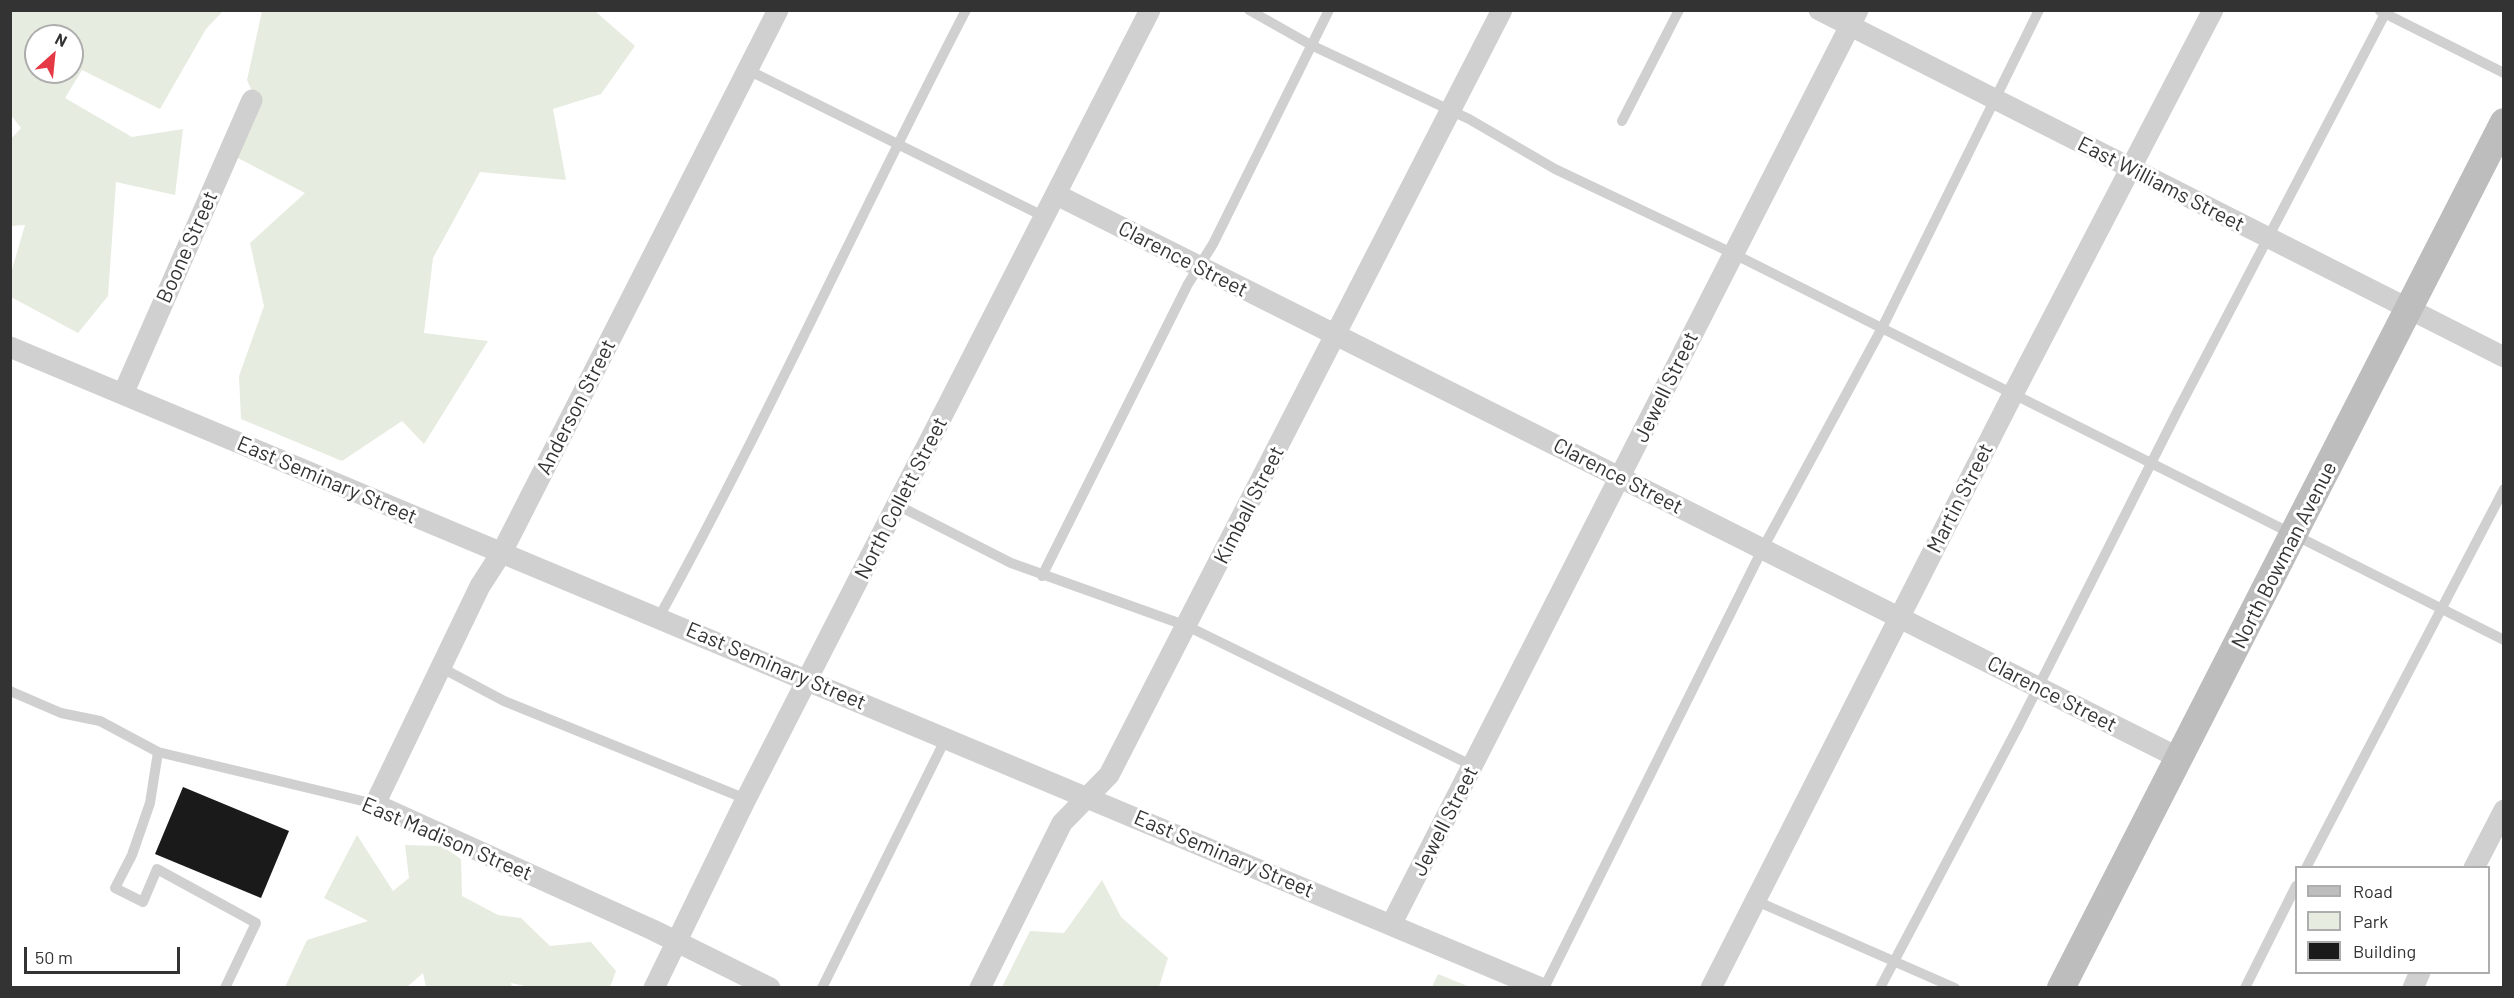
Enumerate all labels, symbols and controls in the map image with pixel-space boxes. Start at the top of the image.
north arrow [24,24,84,84]
text: N [52,28,71,50]
street label: East Williams Street [2073,131,2249,237]
street label: Boone Street [151,187,223,307]
street label: Clarence Street [1114,216,1252,302]
street label: Jewell Street [1628,327,1704,447]
street label: Anderson Street [531,335,621,479]
street label: North Collett Street [849,413,953,583]
street label: East Seminary Street [233,431,421,529]
street label: Clarence Street [1549,433,1687,519]
street label: Martin Street [1922,439,1998,557]
street label: Kimball Street [1209,442,1289,568]
street label: North Bowman Avenue [2226,457,2342,653]
street label: East Seminary Street [682,617,870,715]
street label: Clarence Street [1983,651,2121,737]
street label: Jewell Street [1406,762,1484,880]
street label: East Madison Street [358,792,536,886]
street label: East Seminary Street [1130,805,1318,903]
legend [2295,866,2490,974]
text: Road [2353,880,2393,902]
text: Park [2353,910,2388,932]
scale bar [27,935,183,973]
text: Building [2353,940,2416,962]
text: 50 m [35,946,73,968]

